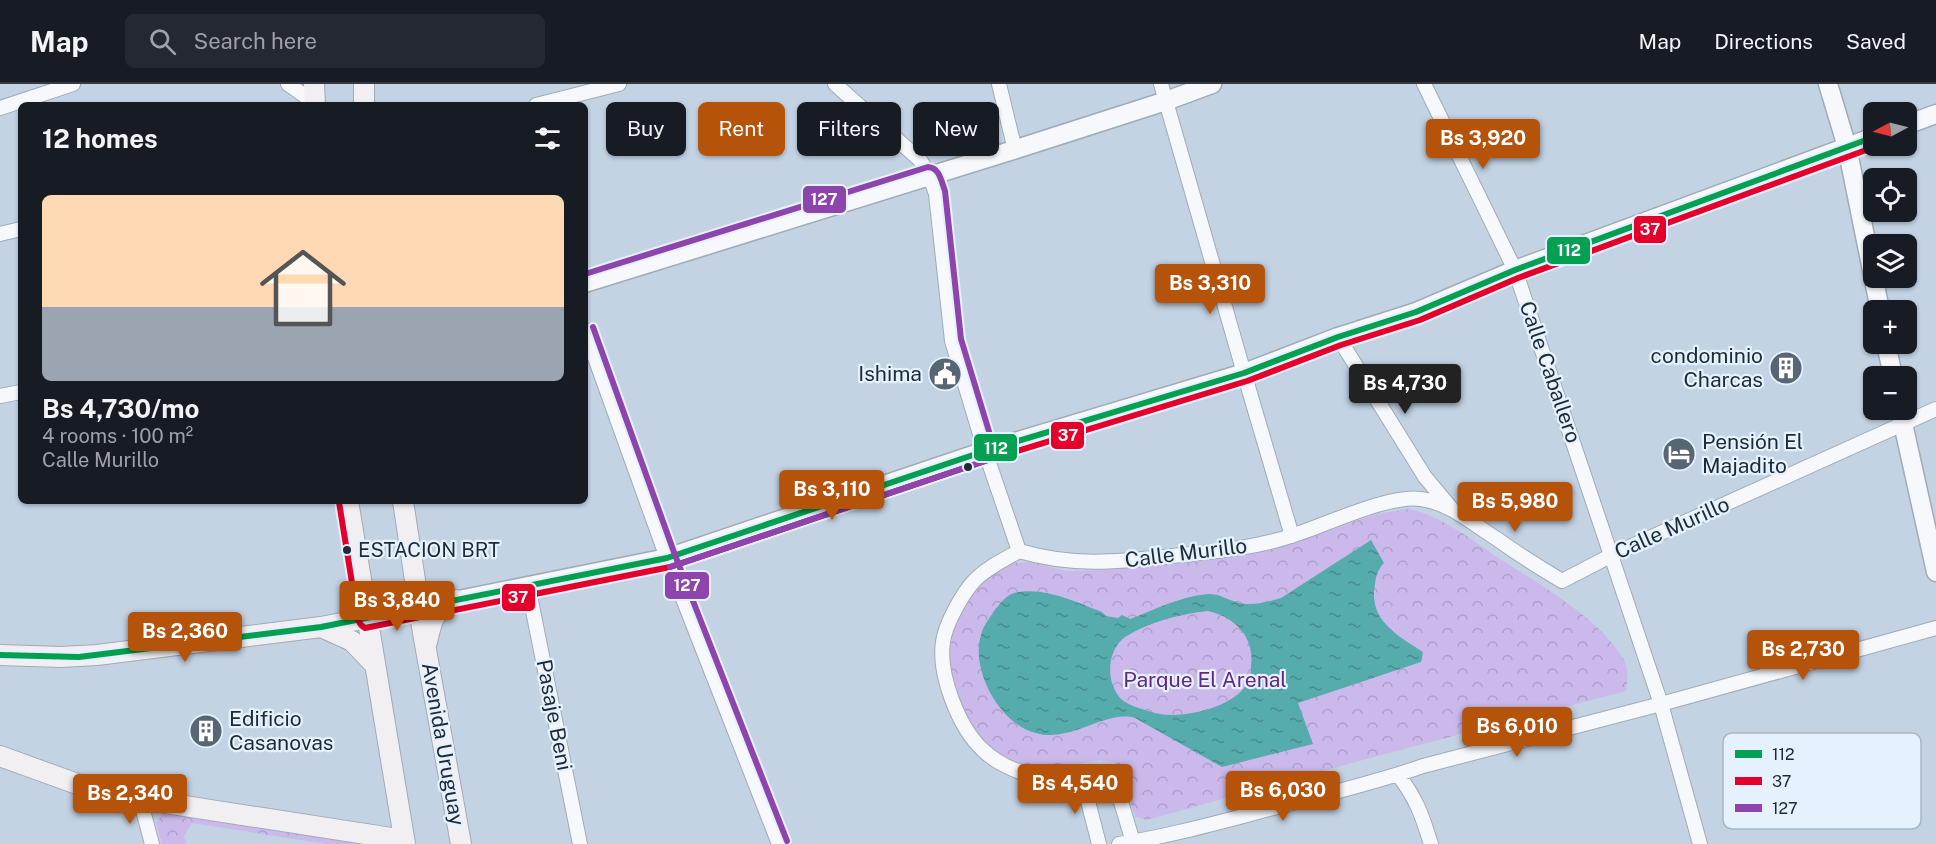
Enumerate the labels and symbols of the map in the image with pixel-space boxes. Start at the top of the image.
north arrow [1863,102,1917,156]
pin: Bs 3,920 [1421,119,1545,170]
line badge: 127 [802,185,847,214]
text: 127 [810,190,838,209]
line badge: 37 [1633,215,1667,244]
text: 37 [1640,220,1660,239]
line badge: 112 [1546,236,1591,265]
text: 112 [1557,241,1581,260]
pin: Bs 3,310 [1148,264,1272,315]
street label: Calle Caballero [1515,298,1586,446]
place label: condominio Charcas [1651,343,1763,392]
building icon: condominio Charcas [1768,350,1804,386]
public building icon: Ishima [927,356,963,392]
place label: Ishima [858,361,922,386]
pin: Bs 4,730 [1343,364,1467,415]
line badge: 37 [1050,421,1085,450]
text: 37 [1058,426,1078,445]
place label: Pensión El Majadito [1702,429,1803,478]
line badge: 112 [973,433,1018,462]
hotel icon: Pensión El Majadito [1661,436,1697,472]
text: 112 [984,439,1008,458]
unlabelled marker [962,461,974,473]
pin: Bs 3,110 [770,470,894,521]
pin: Bs 5,980 [1453,482,1577,533]
street label: Calle Murillo [1611,491,1733,564]
street label: Calle Murillo [1123,533,1248,572]
place label: ESTACION BRT [358,538,500,562]
marker: ESTACION BRT [341,544,353,556]
line badge: 127 [664,571,710,600]
text: 127 [673,576,701,595]
pin: Bs 3,840 [335,581,459,632]
line badge: 37 [501,583,536,612]
text: 37 [508,588,528,607]
pin: Bs 2,360 [123,612,247,663]
pin: Bs 2,730 [1741,630,1865,681]
street label: Pasaje Beni [531,657,578,773]
street label: Avenida Uruguay [417,660,470,827]
park label: Parque El Arenal [1123,667,1287,692]
place label: Edificio Casanovas [229,706,333,755]
pin: Bs 6,010 [1455,707,1579,758]
building icon: Edificio Casanovas [188,713,224,749]
legend [1723,733,1921,829]
text: 112 [1772,745,1795,764]
pin: Bs 4,540 [1013,764,1137,815]
pin: Bs 6,030 [1221,771,1345,822]
text: 37 [1772,772,1791,791]
pin: Bs 2,340 [68,774,192,825]
text: 127 [1772,799,1798,818]

